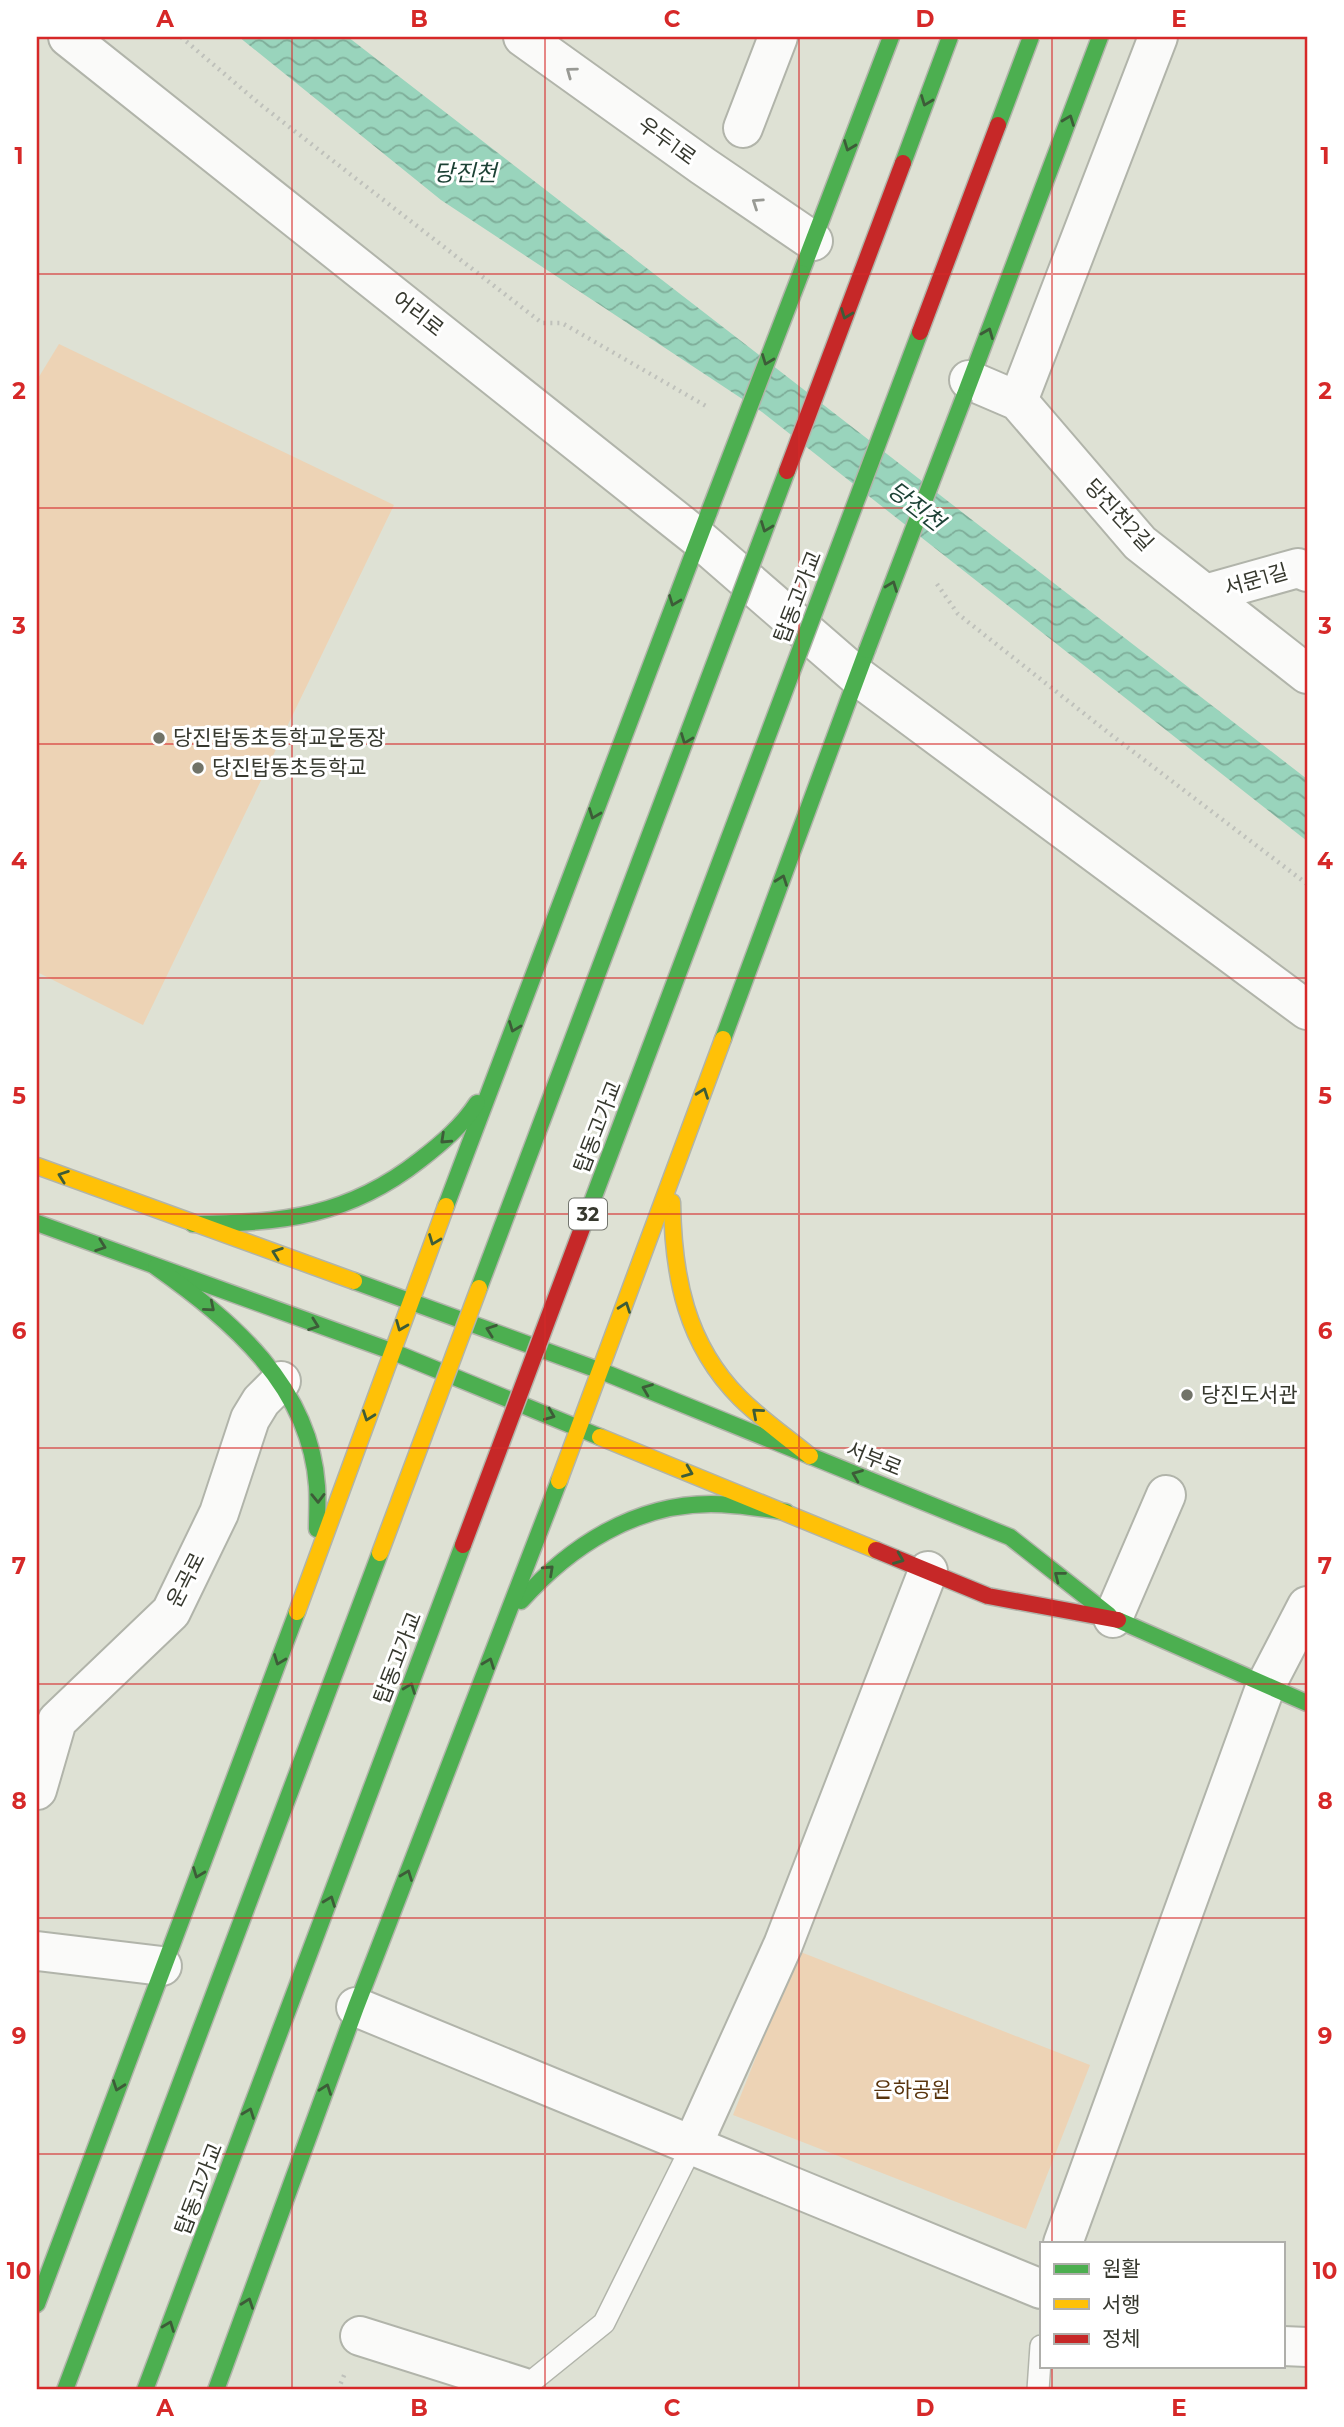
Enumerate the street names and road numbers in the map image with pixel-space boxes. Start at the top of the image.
street label: 우두1로 [633,111,701,170]
street label: 어리로 [388,286,449,341]
street label: 당진천2길 [1080,474,1159,556]
street label: 탑동고가교 [769,547,827,646]
street label: 서문1길 [1221,558,1291,601]
street label: 탑동고가교 [569,1077,627,1176]
road number: 32 [569,1198,607,1230]
street label: 서부로 [843,1436,906,1481]
street label: 운곡로 [161,1548,210,1611]
street label: 탑동고가교 [369,1608,427,1707]
street label: 탑동고가교 [170,2139,228,2238]

